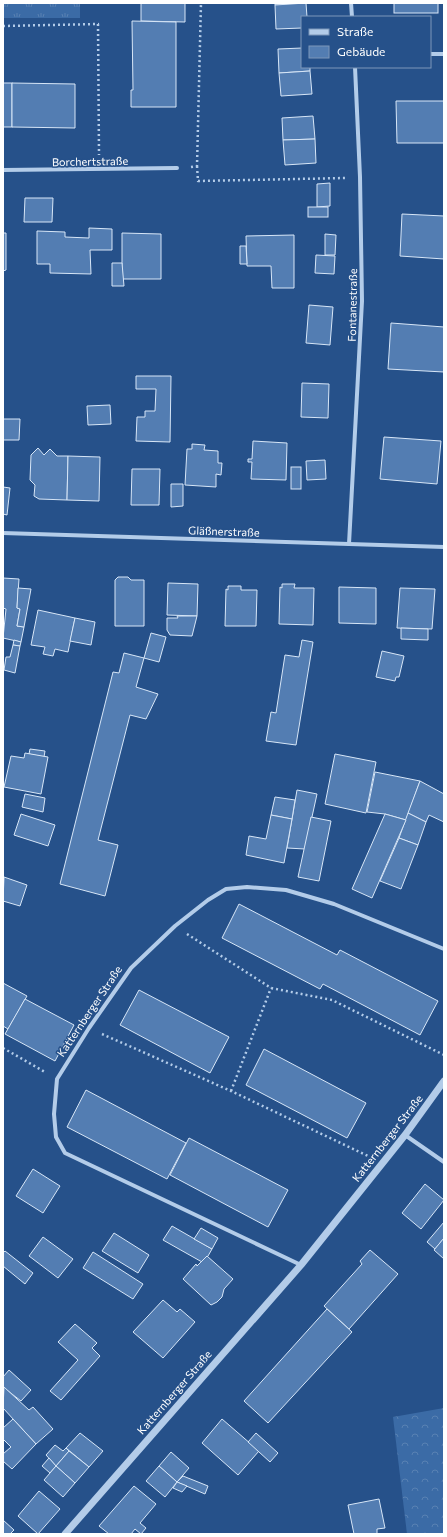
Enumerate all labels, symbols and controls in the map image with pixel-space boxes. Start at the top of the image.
legend [301,16,431,68]
text: Straße [337,24,373,38]
text: Gebäude [337,44,385,58]
street label: Borchertstraße [52,154,128,168]
street label: Fontanestraße [345,268,359,342]
street label: Gläßnerstraße [188,523,260,539]
street label: Katternberger Straße [54,963,124,1059]
street label: Katternberger Straße [349,1092,425,1184]
street label: Katternberger Straße [134,1347,214,1437]

